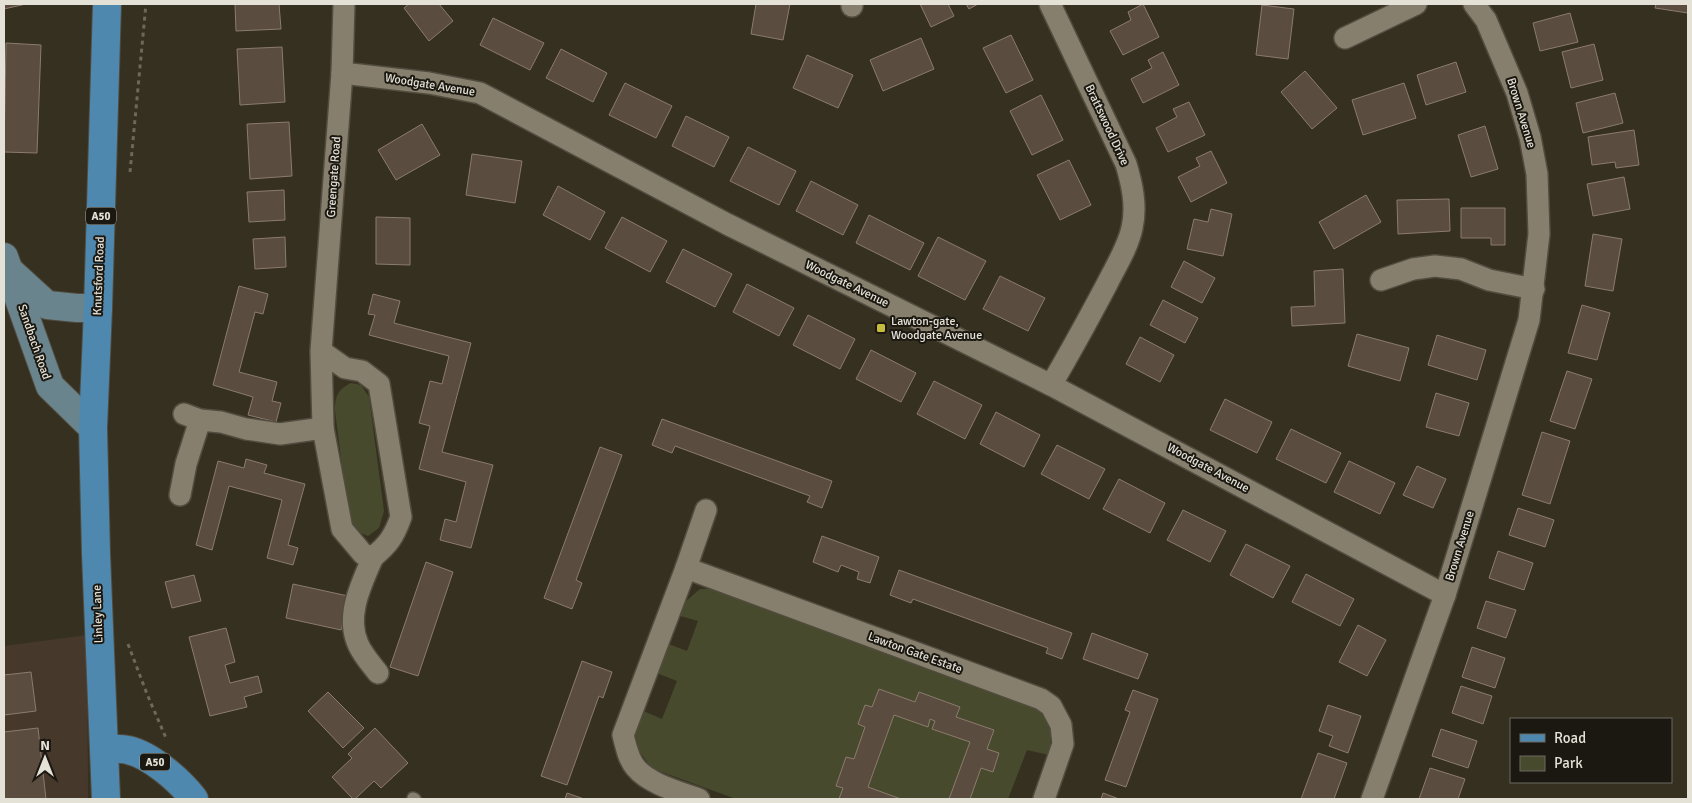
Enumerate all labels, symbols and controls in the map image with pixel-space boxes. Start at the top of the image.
street label: Woodgate Avenue [384,70,476,100]
street label: Brown Avenue [1503,76,1539,150]
street label: Brattswood Drive [1082,82,1132,168]
street label: Greengate Road [324,136,344,218]
road number: A50 [86,208,116,225]
street label: Knutsford Road [90,236,108,316]
street label: Woodgate Avenue [803,257,891,311]
street label: Sandbach Road [14,302,54,382]
place label: Lawton-gate, Woodgate Avenue [891,314,982,343]
marker: Lawton-gate, Woodgate Avenue [875,322,887,334]
street label: Woodgate Avenue [1164,440,1252,496]
street label: Brown Avenue [1442,509,1478,583]
street label: Linley Lane [89,585,107,643]
street label: Lawton Gate Estate [866,629,964,677]
legend [1510,718,1672,783]
text: Road [1554,729,1586,747]
north arrow [20,733,70,783]
text: N [40,737,50,754]
road number: A50 [140,754,170,770]
text: Park [1554,754,1583,772]

